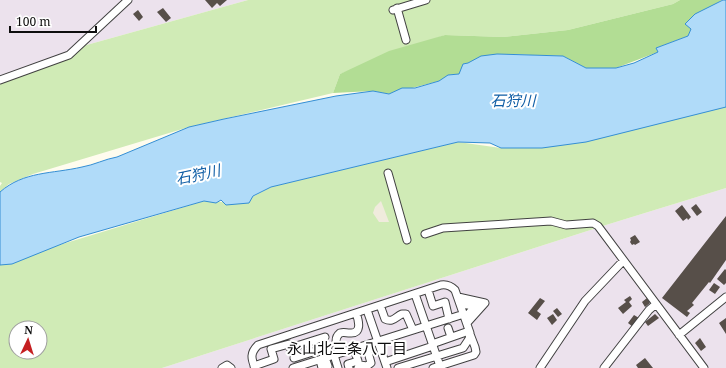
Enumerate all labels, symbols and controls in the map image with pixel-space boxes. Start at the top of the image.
scale bar [10,8,96,34]
text: 100 m [16,13,51,30]
water label: 石狩川 [490,90,537,110]
water label: 石狩川 [174,159,224,188]
north arrow [8,320,48,360]
text: N [24,322,34,337]
district label: 永山北三条八丁目 [287,338,407,358]

